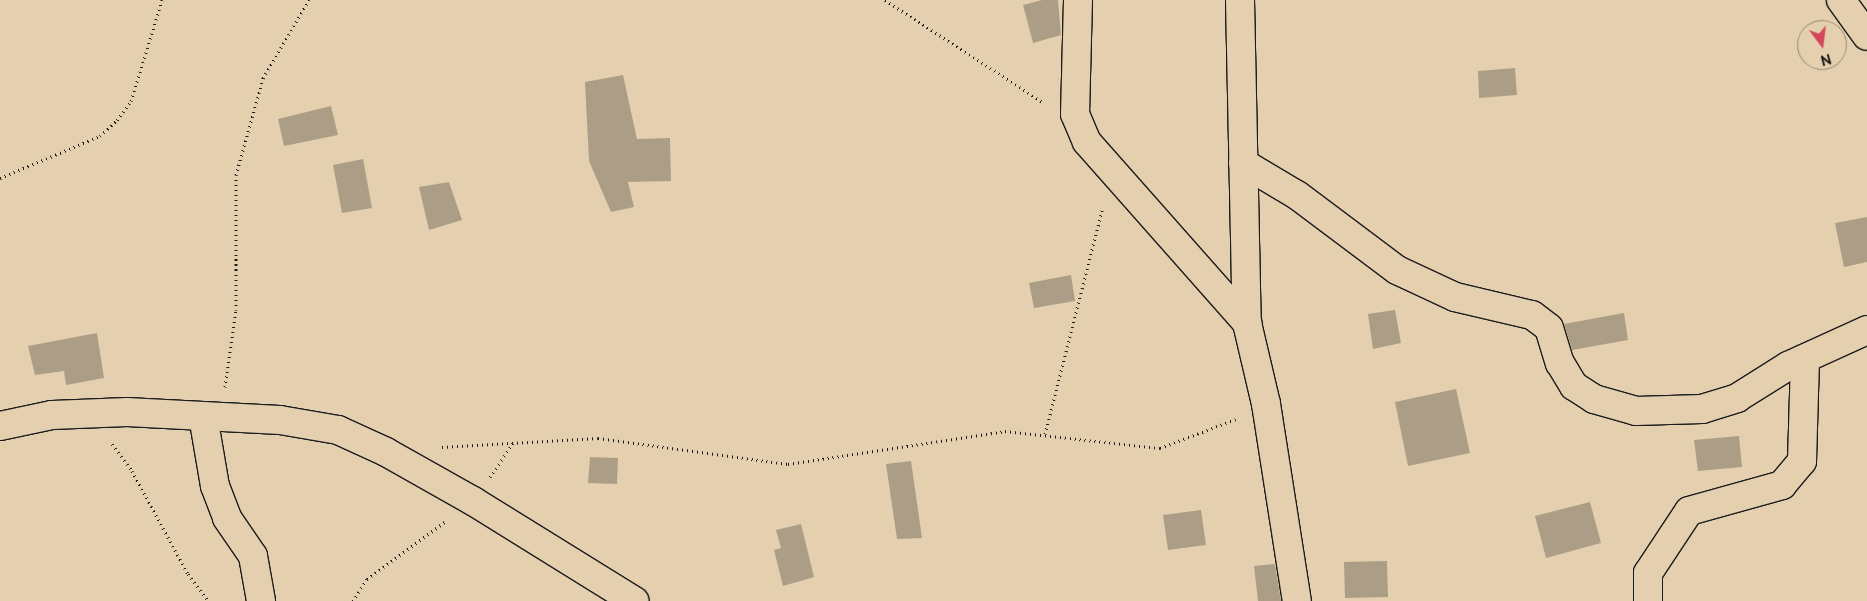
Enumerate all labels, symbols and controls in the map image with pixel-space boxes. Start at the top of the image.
north arrow [1797,20,1847,70]
text: N [1818,49,1833,69]

